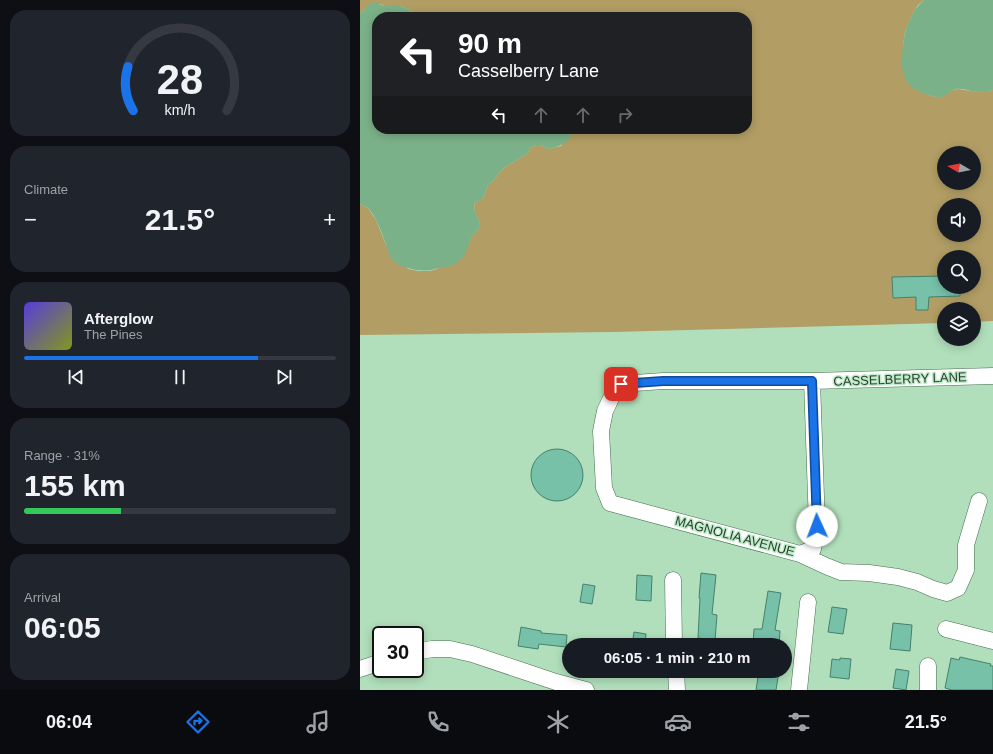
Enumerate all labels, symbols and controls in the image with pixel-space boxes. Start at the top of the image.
icon: left [392,28,444,80]
text: 90 m [458,28,522,59]
text: 28 [157,56,203,103]
text: Casselberry Lane [458,61,599,81]
text: km/h [165,102,196,118]
icon: left [488,104,510,126]
icon: ahead [530,104,552,126]
icon: ahead [572,104,594,126]
icon: right [614,104,636,126]
north arrow [937,146,981,190]
map controls [937,146,981,346]
text: Climate [24,182,68,197]
button: sound [937,198,981,242]
text: 21.5° [145,203,215,236]
text: − [24,207,37,232]
text: + [323,207,336,232]
button: search [937,250,981,294]
button: layers [937,302,981,346]
text: Afterglow [84,310,153,327]
text: The Pines [84,327,143,342]
icon: previous [65,366,87,388]
icon: pause [169,366,191,388]
icon: next [273,366,295,388]
pin [604,367,638,401]
street label: CASSELBERRY LANE [833,369,967,389]
icon: arrive [610,373,632,395]
text: Range · 31% [24,448,100,463]
text: 155 km [24,469,126,502]
position arrow [796,505,838,547]
street label: MAGNOLIA AVENUE [674,513,797,559]
text: Arrival [24,590,61,605]
text: 06:05 [24,611,101,644]
speed limit sign: 30 [372,626,424,678]
text: 06:05 · 1 min · 210 m [604,649,750,666]
icon: directions [184,708,212,736]
icon: music [304,708,332,736]
icon: phone [424,708,452,736]
icon: climate [544,708,572,736]
icon: car [664,708,692,736]
icon: filters [785,708,813,736]
text: 06:04 [46,712,92,732]
text: 21.5° [905,712,947,732]

